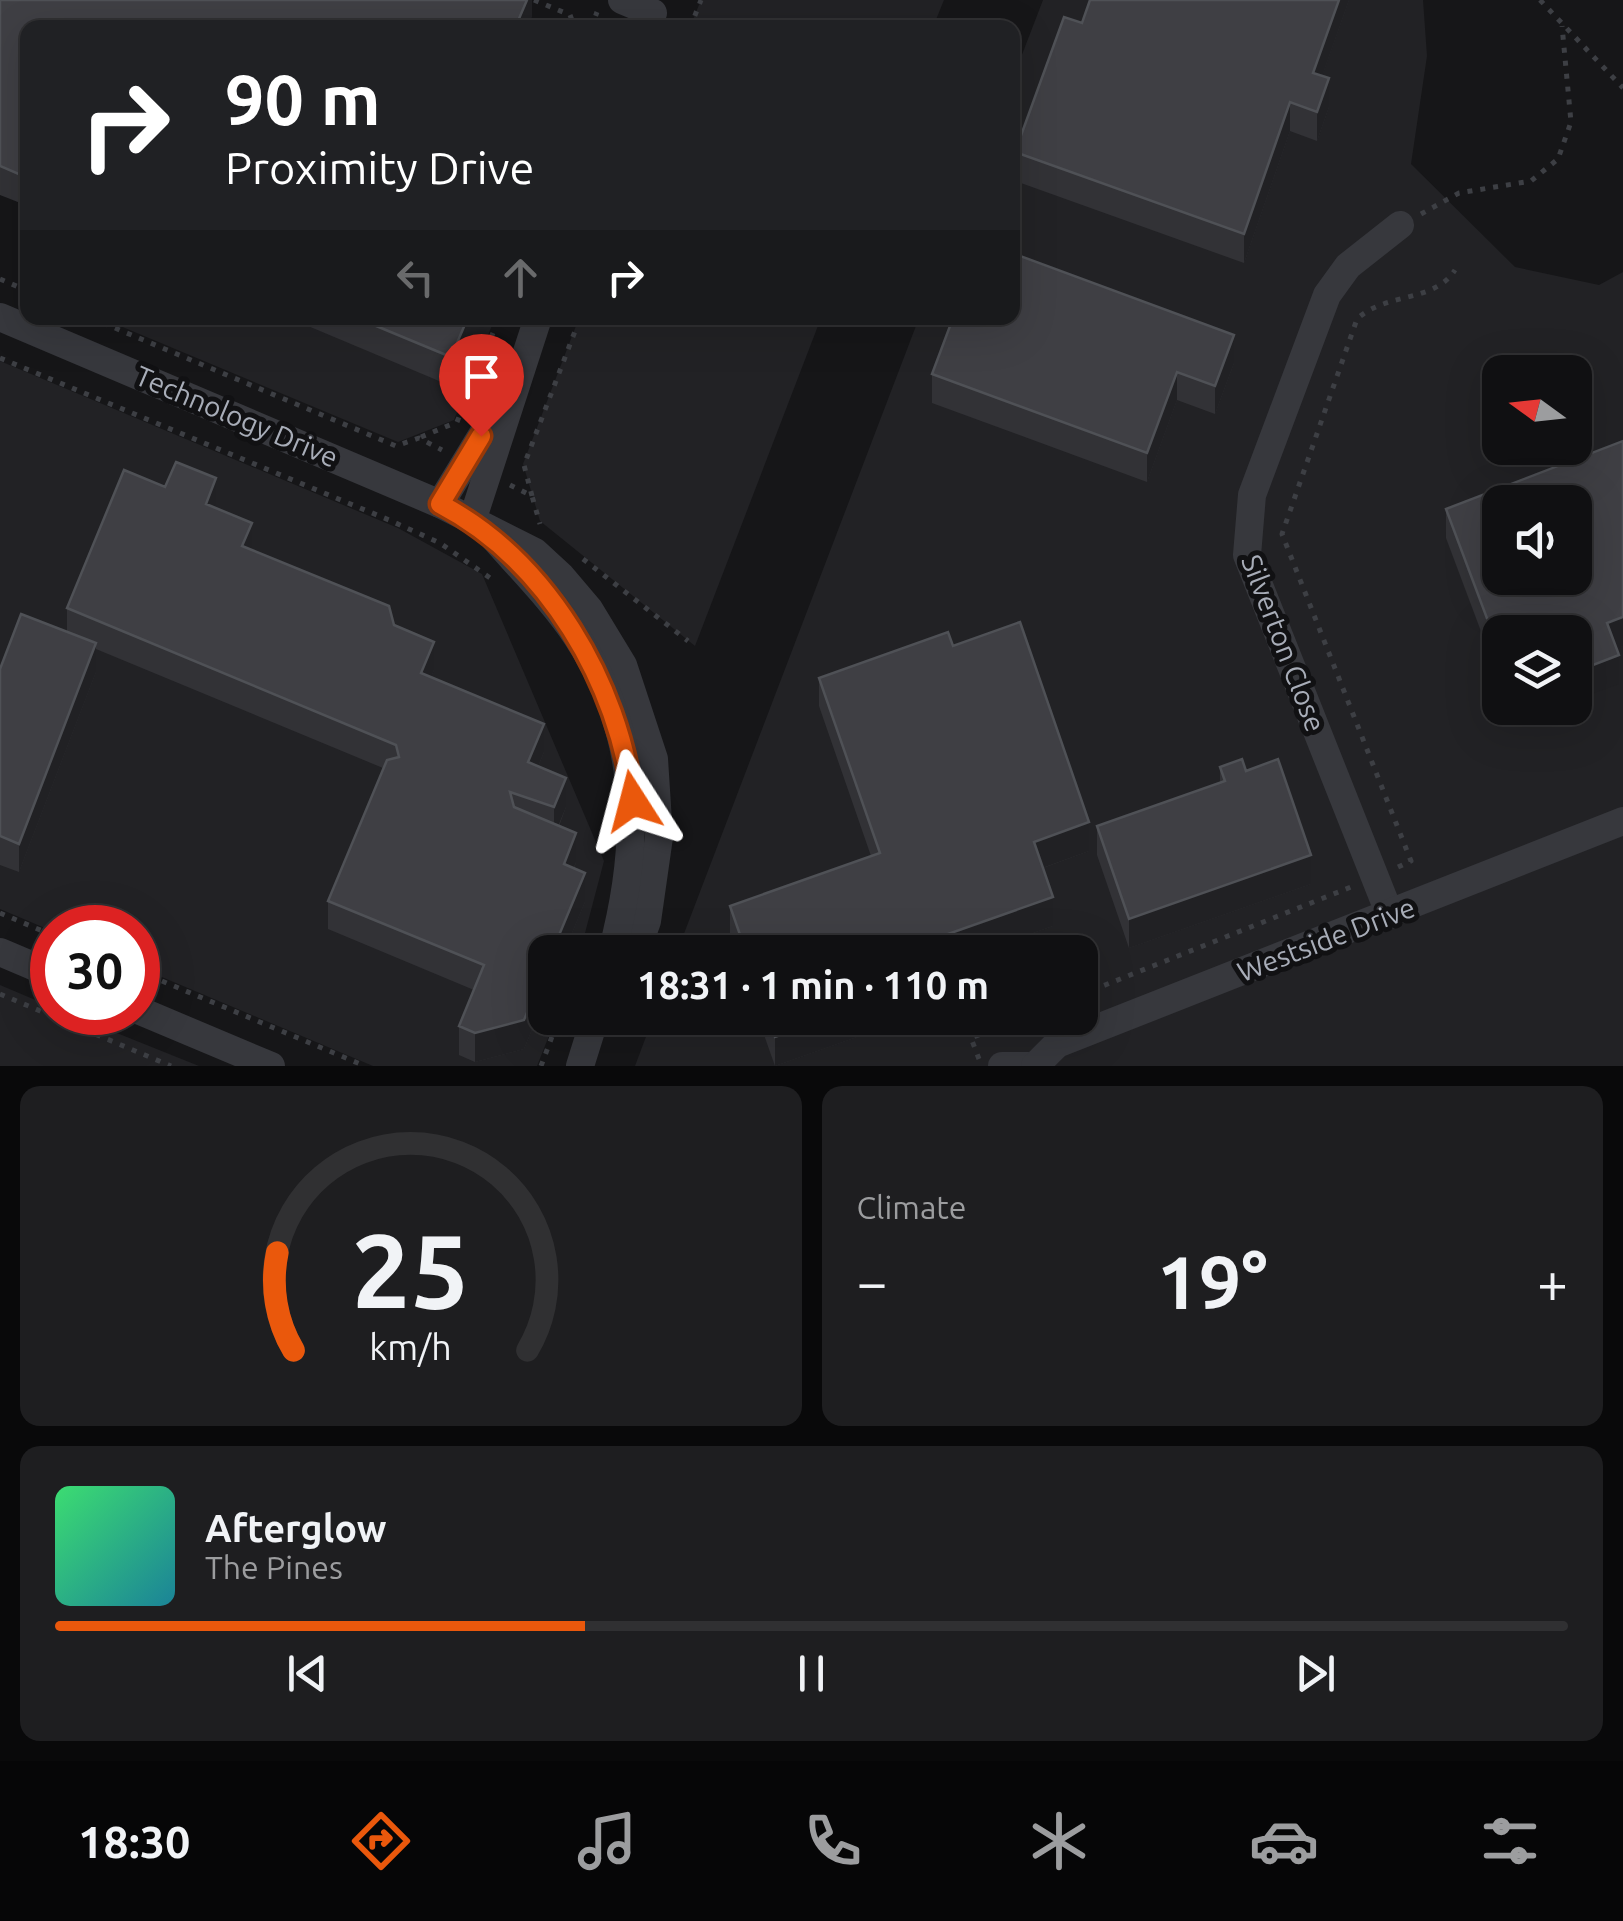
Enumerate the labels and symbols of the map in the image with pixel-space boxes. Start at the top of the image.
pin [439,334,524,437]
north arrow [1482,355,1592,465]
street label: Technology Drive [131,359,343,473]
street label: Silverton Close [1236,550,1332,736]
position arrow [581,749,685,853]
street label: Westside Drive [1233,891,1419,987]
speed limit sign: 30 [30,905,160,1035]

